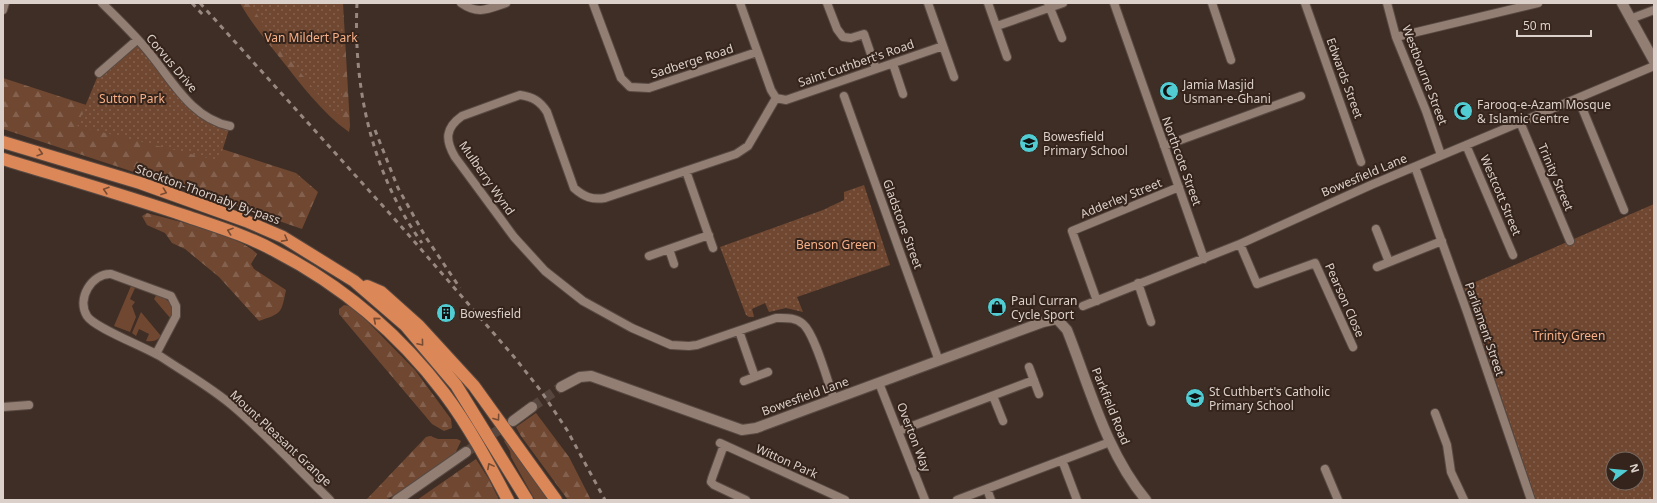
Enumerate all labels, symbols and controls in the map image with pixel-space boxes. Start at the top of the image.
scale bar [1517,12,1591,38]
text: 50 m [1523,17,1551,34]
street label: Westbourne Street [1398,23,1452,128]
park label: Van Mildert Park [264,29,358,46]
street label: Corvus Drive [142,30,202,96]
street label: Saint Cuthbert's Road [796,35,916,91]
street label: Edwards Street [1323,35,1368,121]
street label: Sadberge Road [649,40,735,82]
place label: Jamia Masjid Usman-e-Ghani [1182,76,1271,107]
mosque icon: Jamia Masjid Usman-e-Ghani [1158,80,1180,102]
park label: Sutton Park [99,90,165,107]
place label: Farooq-e-Azam Mosque & Islamic Centre [1477,96,1611,127]
mosque icon: Farooq-e-Azam Mosque & Islamic Centre [1452,100,1474,122]
street label: Northcote Street [1158,114,1206,209]
place label: Bowesfield Primary School [1043,128,1128,159]
school or university icon: Bowesfield Primary School [1018,132,1040,154]
street label: Mulberry Wynd [455,138,519,218]
street label: Trinity Street [1534,141,1578,214]
one-way arrow [37,148,44,157]
street label: Bowesfield Lane [1319,149,1410,201]
street label: Westcott Street [1476,152,1526,239]
street label: Stockton-Thornaby By-pass [133,160,283,228]
street label: Adderley Street [1078,174,1165,222]
street label: Gladstone Street [879,177,927,272]
one-way arrow [103,186,110,195]
one-way arrow [161,187,168,196]
one-way arrow [226,228,233,236]
one-way arrow [281,235,289,242]
park label: Benson Green [796,236,876,253]
street label: Pearson Close [1321,260,1369,340]
street label: Parliament Street [1461,280,1509,379]
place label: Paul Curran Cycle Sport [1011,292,1077,323]
shop icon: Paul Curran Cycle Sport [986,296,1008,318]
building icon: Bowesfield [435,302,457,324]
place label: Bowesfield [460,305,521,322]
one-way arrow [373,318,380,325]
park label: Trinity Green [1533,327,1605,344]
one-way arrow [416,339,423,346]
street label: Parkfield Road [1088,365,1134,447]
street label: Bowesfield Lane [759,372,851,420]
place label: St Cuthbert's Catholic Primary School [1209,383,1330,414]
street label: Mount Pleasant Grange [226,386,336,490]
school or university icon: St Cuthbert's Catholic Primary School [1184,387,1206,409]
street label: Overton Way [893,400,935,475]
one-way arrow [492,413,499,420]
street label: Witton Park [753,440,821,482]
north arrow [1605,451,1645,491]
text: N [1627,462,1644,474]
one-way arrow [487,463,495,470]

